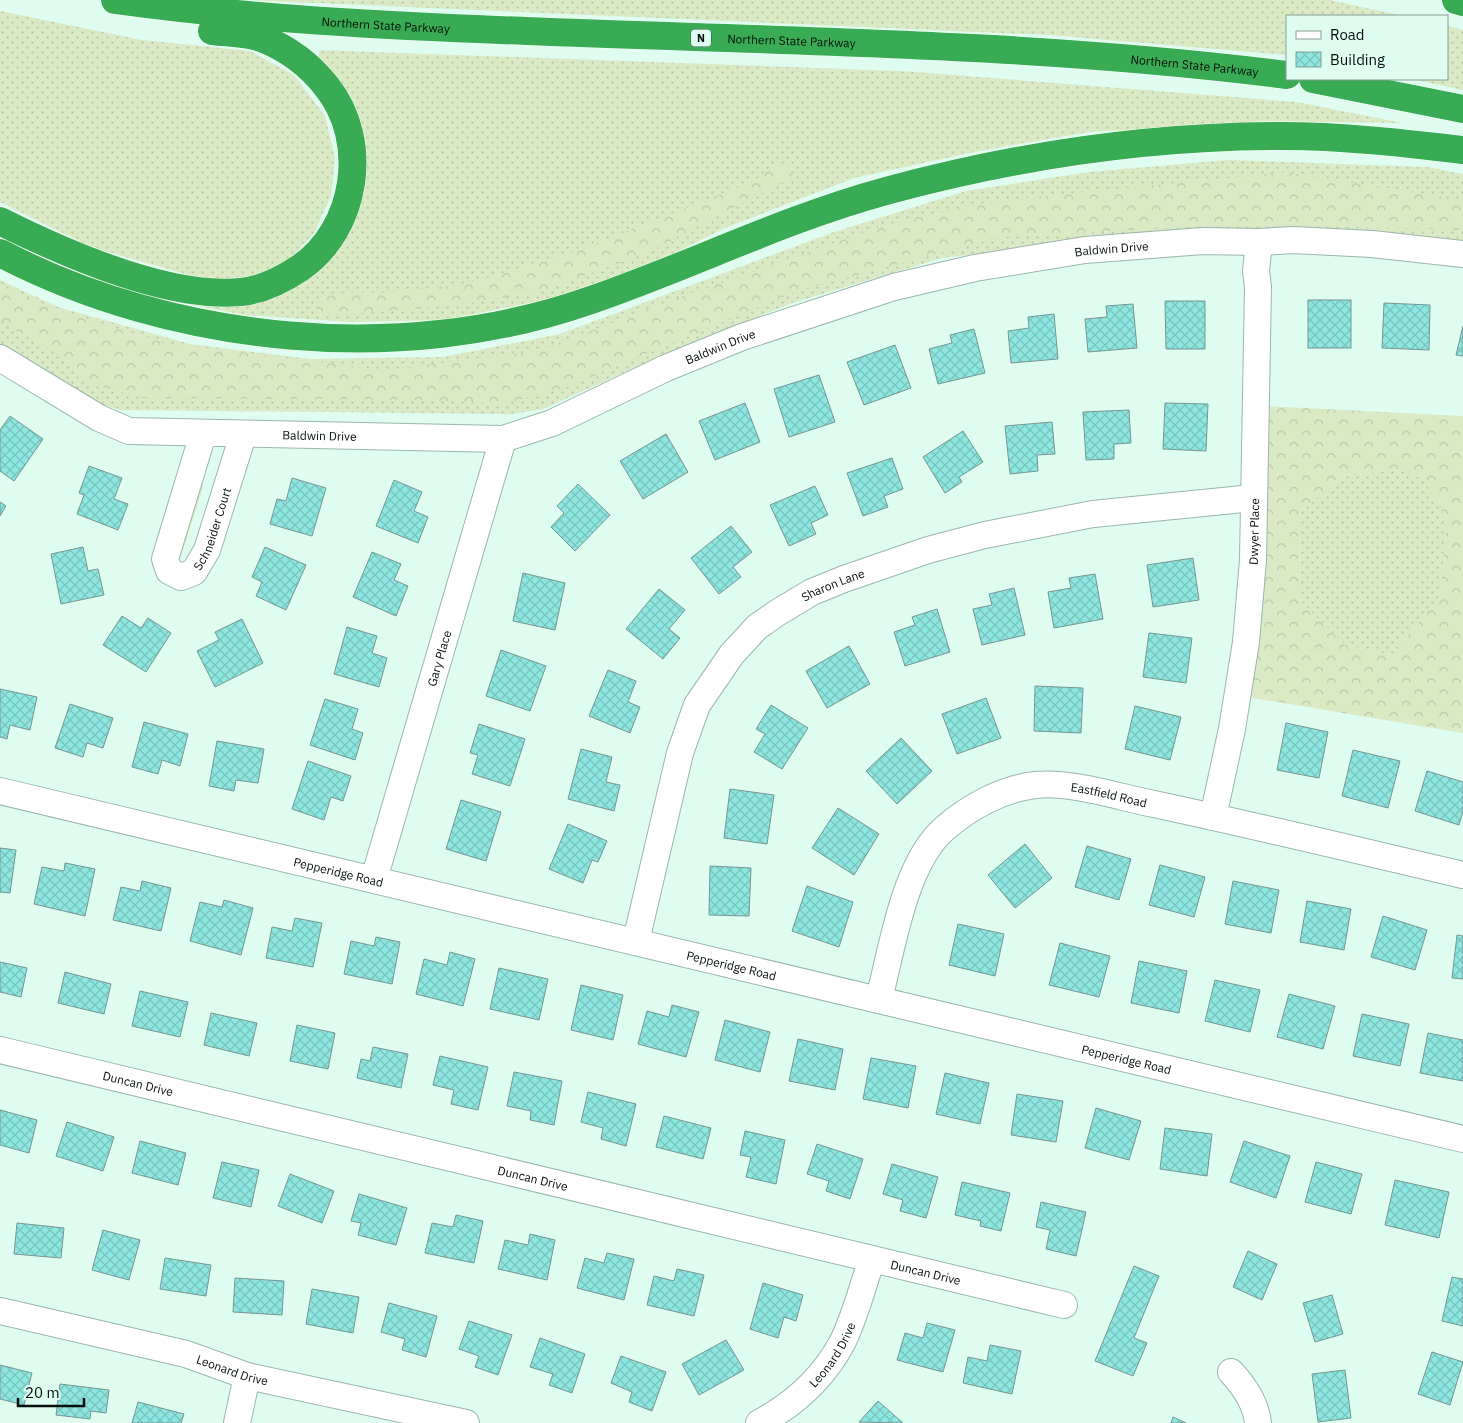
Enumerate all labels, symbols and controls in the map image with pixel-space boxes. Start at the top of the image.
street label: Northern State Parkway [321,13,450,35]
legend [1286,15,1448,80]
text: Road [1330,25,1365,44]
road number: N [691,29,711,46]
street label: Northern State Parkway [727,30,856,50]
text: Building [1330,50,1385,69]
street label: Northern State Parkway [1130,51,1259,79]
street label: Baldwin Drive [1073,238,1150,259]
street label: Baldwin Drive [683,326,757,367]
street label: Baldwin Drive [282,427,357,443]
street label: Schneider Court [190,486,234,572]
street label: Dwyer Place [1245,498,1262,565]
street label: Sharon Lane [798,565,867,604]
street label: Gary Place [423,628,454,688]
street label: Eastfield Road [1070,779,1149,810]
street label: Pepperidge Road [292,854,385,889]
street label: Pepperidge Road [685,947,778,983]
street label: Pepperidge Road [1080,1041,1173,1077]
street label: Duncan Drive [101,1067,175,1099]
street label: Duncan Drive [496,1162,570,1193]
street label: Duncan Drive [889,1256,963,1288]
street label: Leonard Drive [805,1319,858,1390]
street label: Leonard Drive [195,1351,270,1388]
scale bar [18,1376,84,1408]
text: 20 m [25,1383,60,1402]

